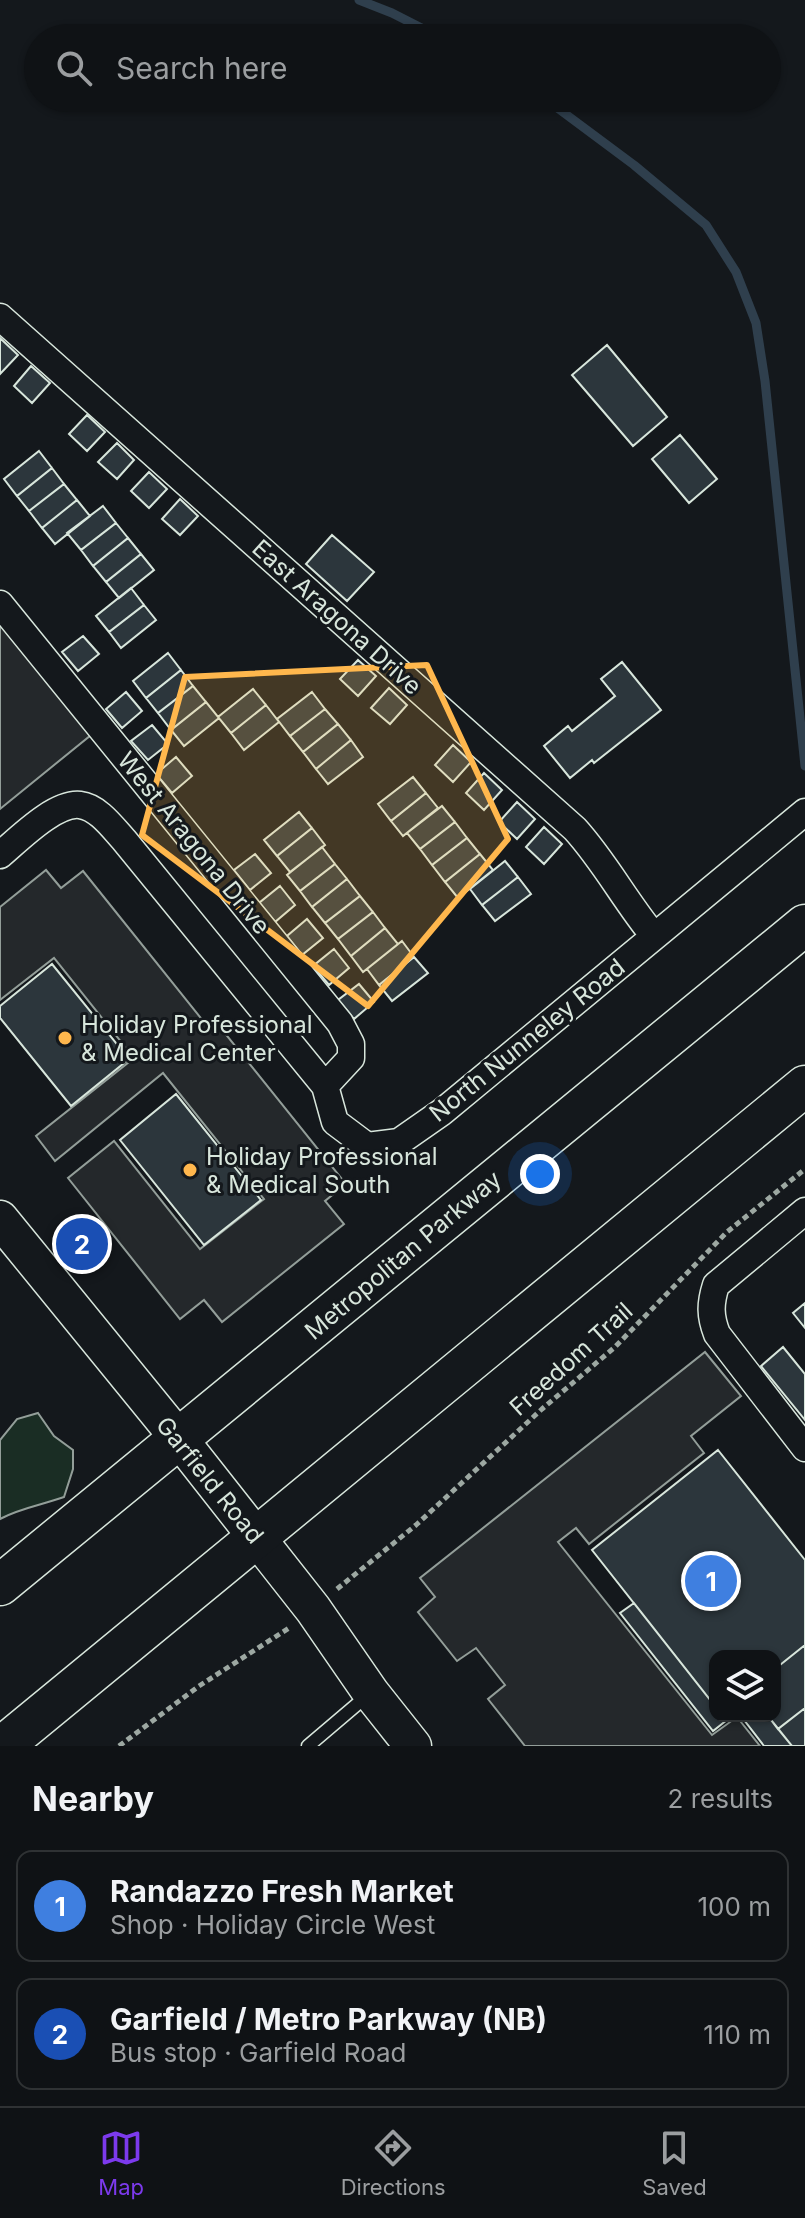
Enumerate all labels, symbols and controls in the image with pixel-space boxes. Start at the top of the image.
search box [24,24,781,112]
icon: search [52,46,96,90]
text: Search here [116,50,288,86]
street label: East Aragona Drive [247,534,427,700]
street label: West Aragona Drive [112,746,276,940]
street label: North Nunneley Road [424,952,630,1128]
place label: Holiday Professional & Medical Center [81,1010,312,1067]
marker: Holiday Professional & Medical Center [56,1029,74,1047]
place label: Holiday Professional & Medical South [206,1142,437,1199]
your location [520,1154,560,1194]
marker: Holiday Professional & Medical South [181,1161,199,1179]
street label: Metropolitan Parkway [299,1164,507,1346]
pin: 2 [56,1214,108,1274]
street label: Freedom Trail [504,1296,638,1422]
street label: Garfield Road [150,1411,270,1549]
pin: 1 [685,1551,737,1611]
map controls [709,1650,781,1722]
button: layers [709,1650,781,1722]
text: Nearby [32,1778,154,1819]
text: 2 results [668,1783,773,1814]
text: Randazzo Fresh Market [110,1873,454,1909]
text: 1 [54,1891,66,1922]
text: 100 m [698,1891,771,1922]
text: Shop · Holiday Circle West [110,1909,435,1940]
text: Garfield / Metro Parkway (NB) [110,2001,547,2037]
text: 2 [52,2019,68,2050]
text: 110 m [703,2019,771,2050]
text: Bus stop · Garfield Road [110,2037,407,2068]
tab: Map [98,2126,144,2200]
tab: Directions [341,2126,446,2200]
tab: Saved [642,2126,707,2200]

